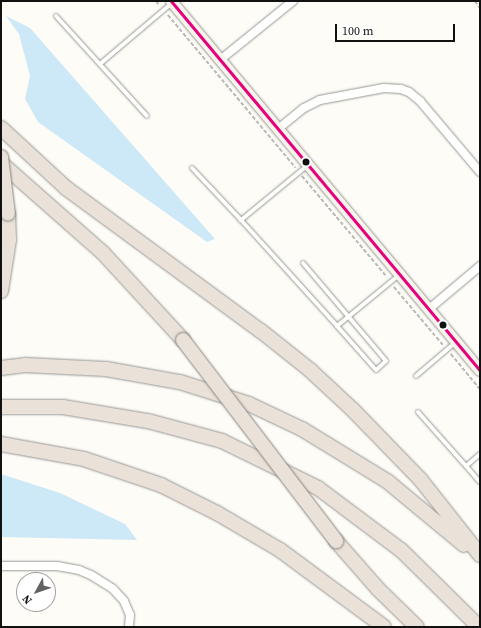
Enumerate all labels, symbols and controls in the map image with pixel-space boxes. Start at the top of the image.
scale bar [337,16,457,42]
text: 100 m [342,23,374,39]
unlabelled marker [301,157,311,167]
unlabelled marker [438,320,448,330]
north arrow [16,572,56,612]
text: N [19,592,36,607]

